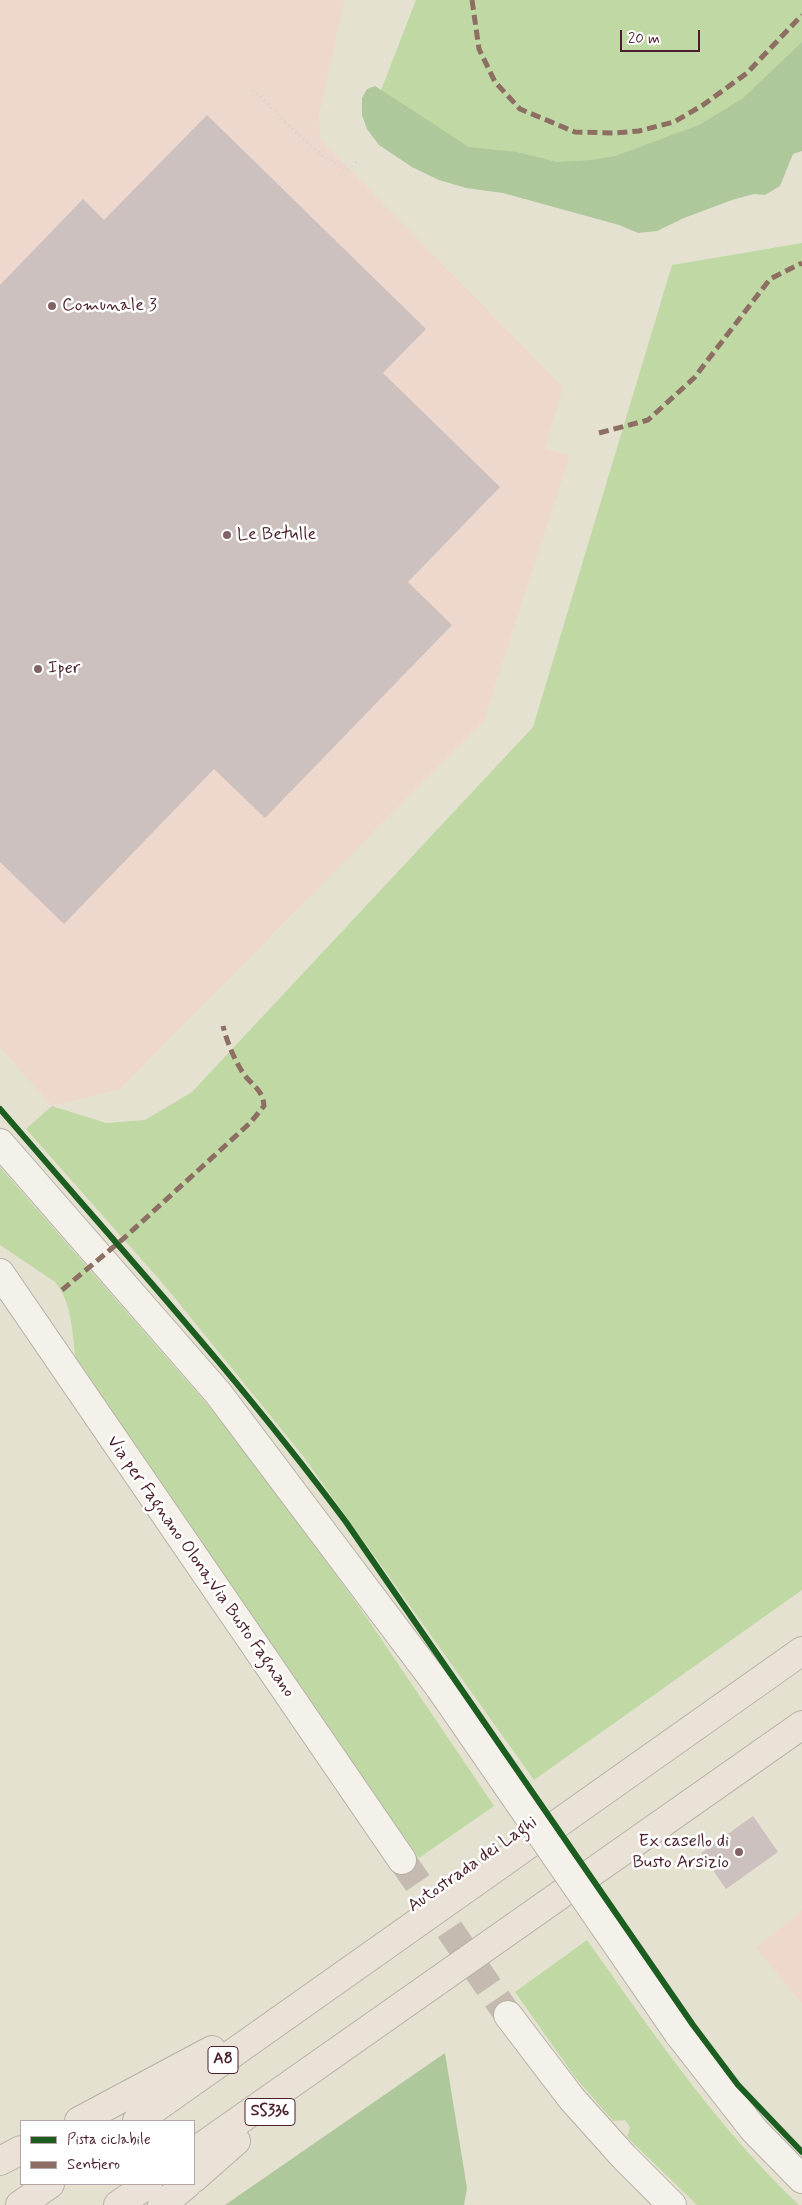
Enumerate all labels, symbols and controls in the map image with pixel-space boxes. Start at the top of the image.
scale bar [622,20,702,52]
text: 20 m [628,29,660,49]
place label: Comunale 3 [62,295,157,317]
marker: Comunale 3 [46,300,58,312]
place label: Le Betulle [237,524,316,546]
marker: Le Betulle [221,529,233,541]
place label: Iper [48,658,80,680]
marker: Iper [32,663,44,675]
street label: Via per Fagnano Olona;Via Busto Fagnano [101,1432,299,1702]
street label: Autostrada dei Laghi [404,1812,542,1918]
place label: Ex casello di Busto Arsizio [632,1831,729,1874]
marker: Ex casello di Busto Arsizio [733,1846,745,1858]
road number: A8 [208,2046,238,2074]
road number: SS336 [245,2098,295,2126]
legend [20,2120,195,2185]
text: Pista ciclabile [67,2130,151,2150]
text: Sentiero [67,2155,120,2175]

